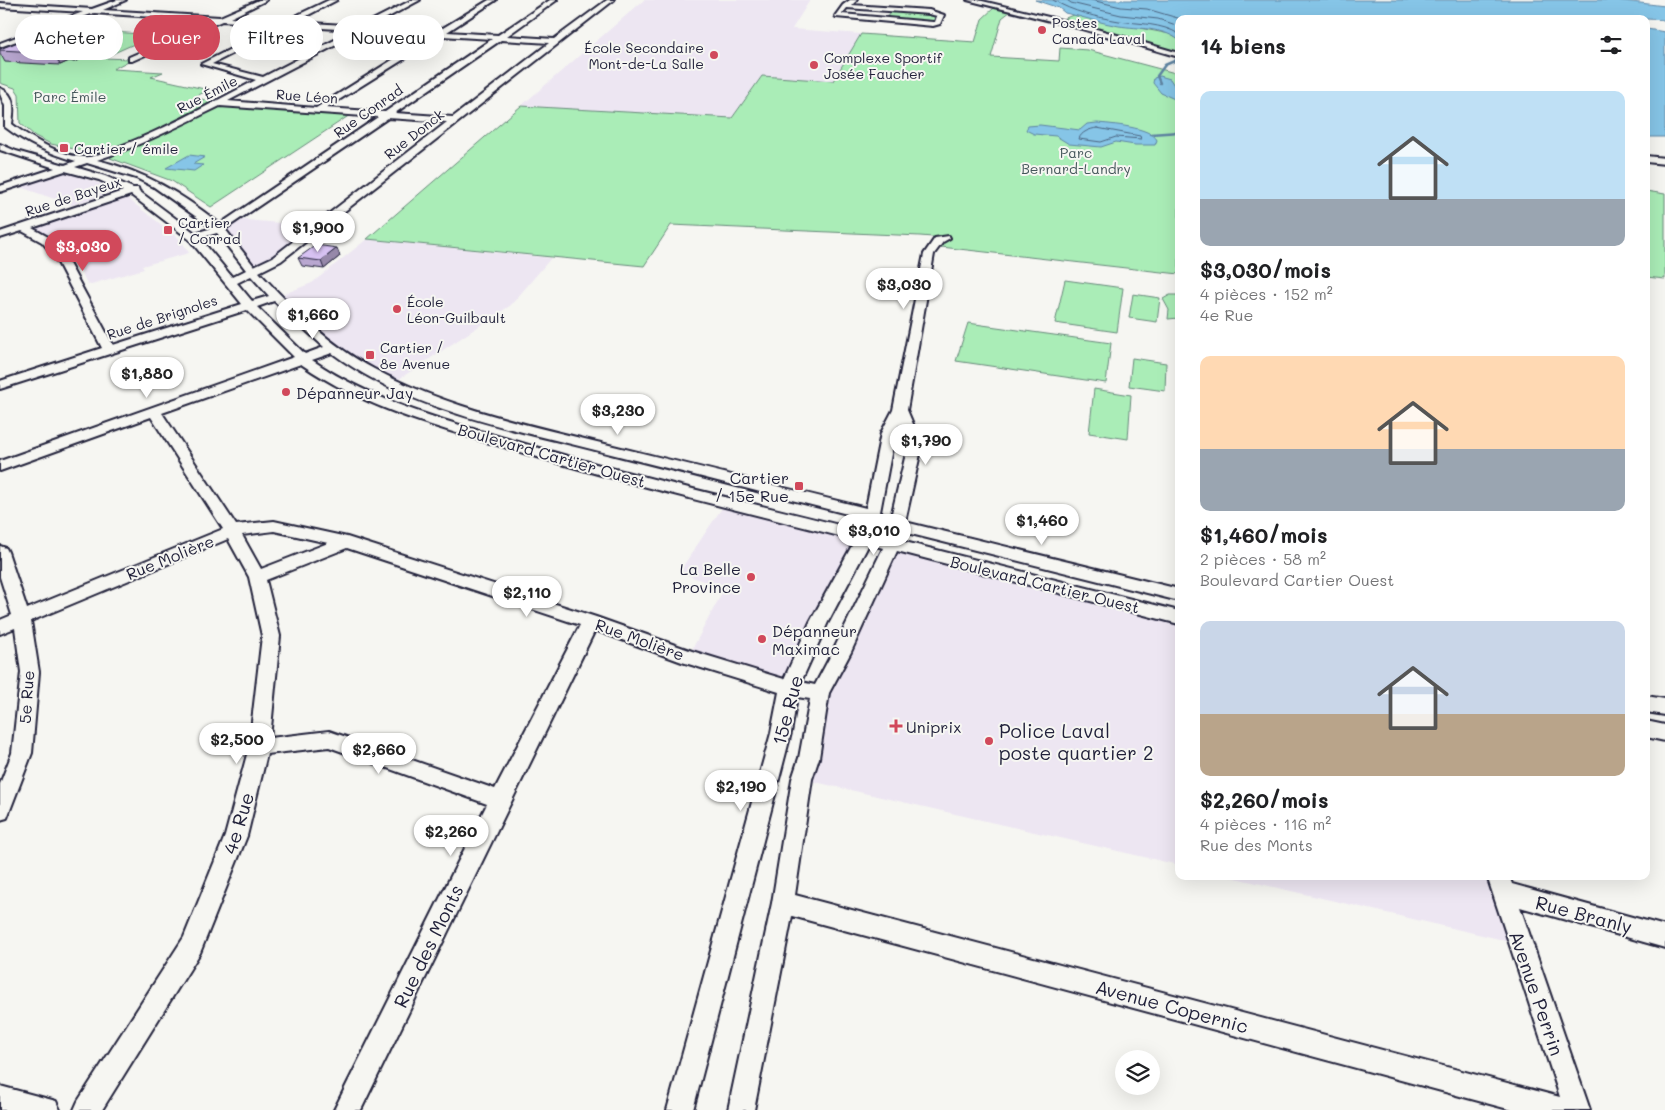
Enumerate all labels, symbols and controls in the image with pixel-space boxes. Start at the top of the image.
place label: Postes Canada Laval [1052,13,1145,48]
chip: Acheter [15,15,123,60]
chip: Louer [133,15,220,60]
chip: Filtres [230,15,323,60]
chip: Nouveau [333,15,444,60]
marker: Postes Canada Laval [1036,24,1048,36]
icon: filters [1597,31,1625,59]
text: 14 biens [1200,32,1286,59]
place label: École Secondaire Mont-de-La Salle [584,38,704,73]
place label: Complexe Sportif Josée Faucher [824,48,943,83]
marker: École Secondaire Mont-de-La Salle [708,49,720,61]
marker: Complexe Sportif Josée Faucher [808,59,820,71]
street label: Rue Émile [174,71,240,117]
street label: Rue Conrad [330,80,406,142]
street label: Rue Léon [275,84,339,108]
park label: Parc Émile [34,87,106,106]
street label: Rue Donck [380,105,448,163]
icon: home [1368,123,1458,213]
place label: Cartier / émile [74,139,178,158]
marker: Cartier / émile [58,142,70,154]
park label: Parc Bernard-Landry [1021,143,1131,178]
street label: Rue de Bayeux [23,172,123,220]
pin: $1,900 [277,210,359,253]
place label: Cartier / Conrad [178,213,241,248]
text: $1,900 [292,216,344,237]
marker: Cartier / Conrad [162,224,174,236]
pin: $3,030 [42,230,124,272]
text: $3,030 [56,235,110,256]
text: $3,030/mois [1200,256,1331,283]
pin: $3,030 [863,268,945,310]
text: $3,030 [877,273,931,294]
text: 4 pièces · 152 m² [1200,283,1333,304]
street label: Rue de Brignoles [104,290,220,344]
place label: École Léon-Guilbault [407,292,506,327]
pin: $1,660 [272,298,354,340]
text: $1,660 [287,303,339,324]
marker: École Léon-Guilbault [391,303,403,315]
text: 4e Rue [1200,304,1253,325]
place label: Cartier / 8e Avenue [380,338,450,373]
marker: Cartier / 8e Avenue [364,349,376,361]
pin: $1,880 [106,356,188,399]
text: $1,880 [121,362,173,383]
place label: Dépanneur Jay [296,382,413,403]
marker: Dépanneur Jay [280,386,292,398]
icon: home [1368,388,1458,478]
pin: $3,230 [577,394,659,436]
text: $3,230 [591,399,645,420]
street label: Boulevard Cartier Ouest [456,418,648,492]
pin: $1,790 [885,424,967,466]
text: $1,790 [901,429,951,450]
place label: Cartier / 15e Rue [715,467,789,506]
marker: Cartier / 15e Rue [793,480,805,492]
pin: $1,460 [1001,504,1083,546]
text: $1,460 [1016,509,1068,530]
pin: $3,010 [833,514,915,556]
text: $3,010 [848,519,900,540]
text: $1,460/mois [1200,521,1328,548]
street label: Rue Molière [123,530,217,584]
text: 2 pièces · 58 m² [1200,548,1326,569]
street label: Boulevard Cartier Ouest [948,550,1142,618]
place label: La Belle Province [672,558,741,597]
text: Boulevard Cartier Ouest [1200,569,1394,590]
marker: La Belle Province [745,571,757,583]
pin: $2,110 [486,576,568,618]
text: $2,110 [503,581,551,602]
street label: Rue Molière [593,613,687,665]
place label: Dépanneur Maximac [772,620,857,659]
marker: Dépanneur Maximac [756,633,768,645]
icon: home [1368,653,1458,743]
street label: 5e Rue [14,670,38,724]
street label: 15e Rue [766,672,808,748]
place label: Uniprix [906,716,961,737]
place label: Police Laval poste quartier 2 [999,718,1154,765]
marker: Uniprix [890,720,902,732]
pin: $2,500 [196,722,278,765]
text: $2,500 [210,728,264,749]
pin: $2,660 [338,732,420,775]
marker: Police Laval poste quartier 2 [983,735,995,747]
text: $2,660 [352,738,406,759]
pin: $2,190 [700,770,782,812]
text: $2,190 [716,775,766,796]
text: $2,260/mois [1200,786,1328,813]
street label: 4e Rue [217,789,259,857]
text: 4 pièces · 116 m² [1200,813,1331,834]
pin: $2,260 [410,814,492,857]
text: $2,260 [425,820,477,841]
text: Rue des Monts [1200,834,1313,855]
street label: Rue des Monts [387,880,469,1012]
street label: Rue Branly [1533,889,1635,939]
street label: Avenue Perrin [1504,927,1570,1059]
street label: Avenue Copernic [1093,974,1251,1038]
map controls [1115,1050,1160,1095]
button: layers [1115,1050,1160,1095]

